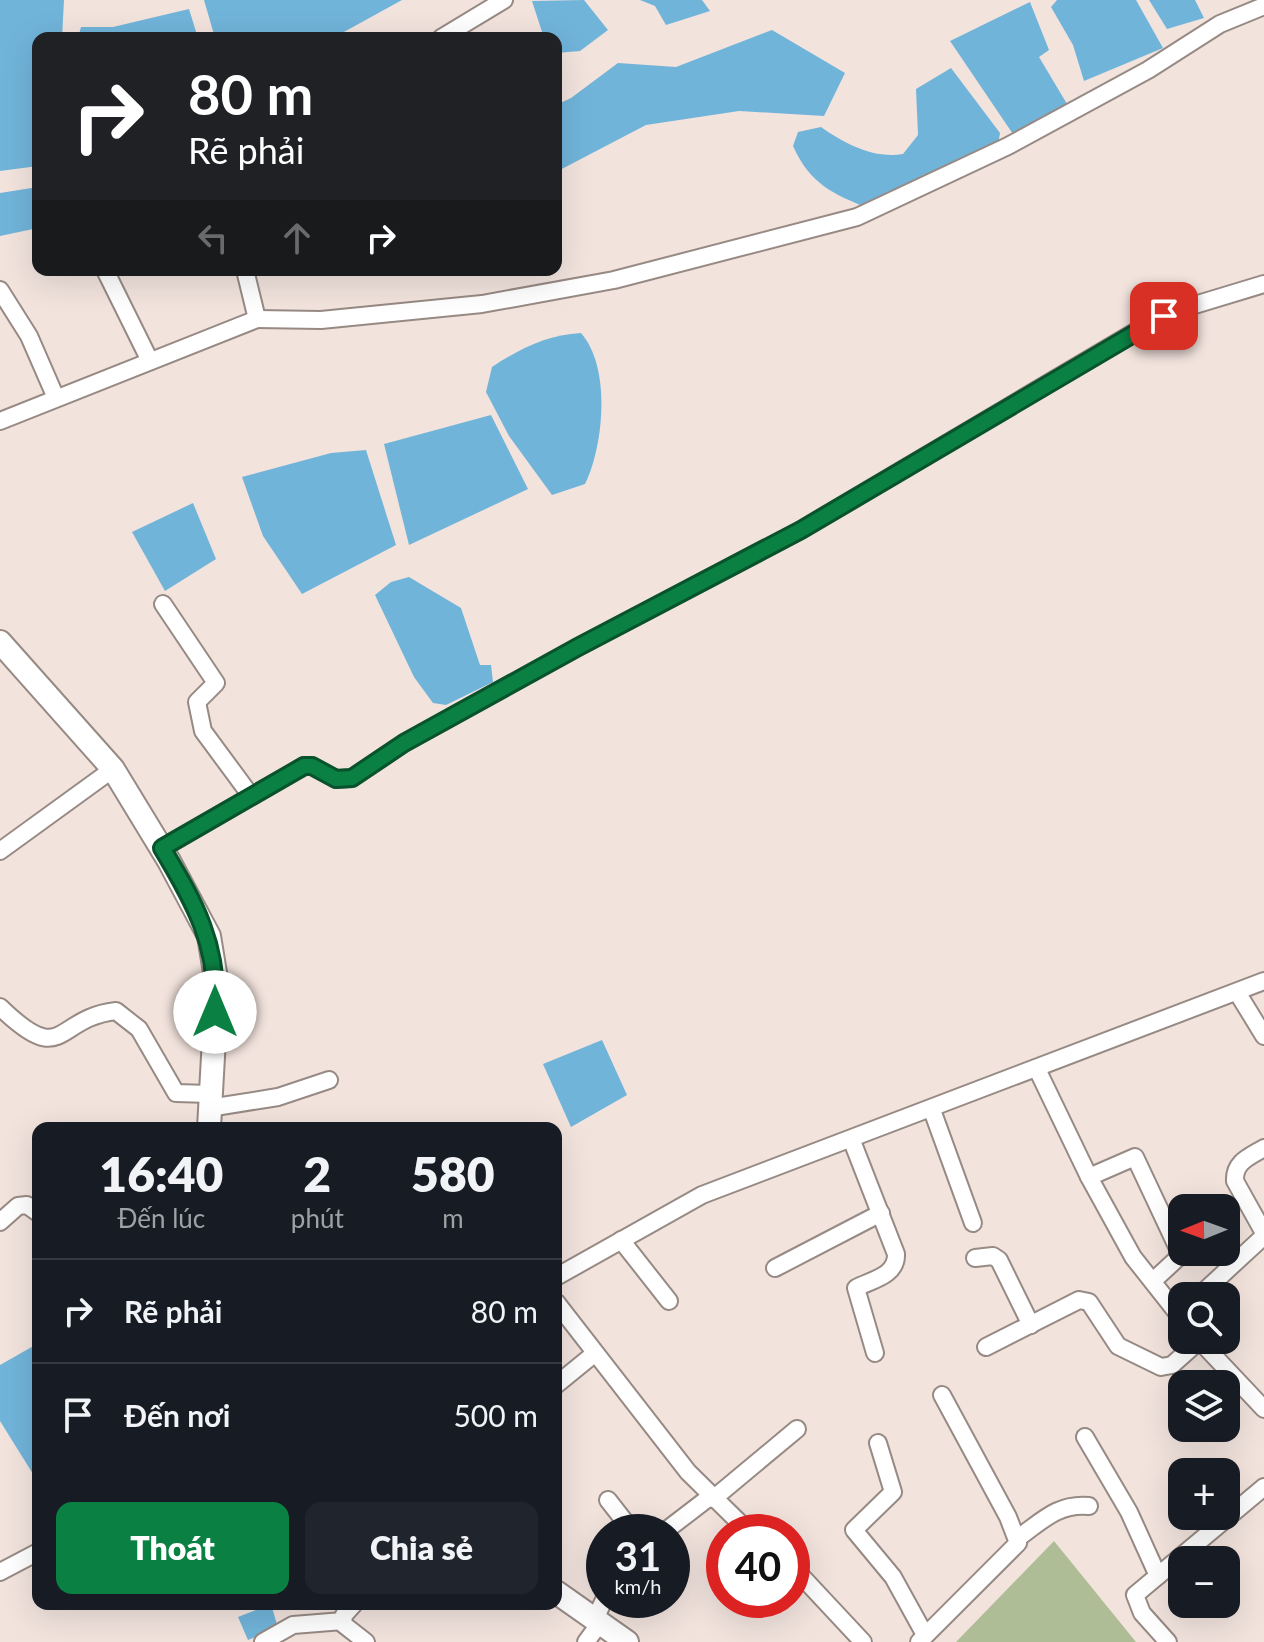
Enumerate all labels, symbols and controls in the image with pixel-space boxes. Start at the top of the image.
text: 80 m [188,60,313,127]
icon: right [56,64,160,168]
text: Rẽ phải [188,128,304,172]
icon: left [191,216,235,260]
icon: ahead [275,216,319,260]
icon: right [359,216,403,260]
pin [1130,282,1198,350]
icon: arrive [1142,294,1186,338]
position arrow [173,970,257,1054]
text: 16:40 [99,1145,223,1202]
text: 2 [303,1145,331,1202]
text: 580 [411,1145,495,1202]
north arrow [1168,1194,1240,1266]
map controls [1168,1194,1240,1618]
text: Đến lúc [118,1202,205,1234]
text: phút [291,1202,344,1234]
text: m [442,1202,464,1234]
button: search [1168,1282,1240,1354]
icon: right [56,1289,100,1333]
text: Rẽ phải [124,1293,222,1329]
text: 80 m [471,1293,538,1329]
button: layers [1168,1370,1240,1442]
icon: arrive [56,1393,100,1437]
text: Đến nơi [124,1397,230,1433]
text: 500 m [453,1397,538,1433]
button: + [1168,1458,1240,1530]
button: Thoát [56,1502,289,1594]
button: Chia sẻ [305,1502,538,1594]
speed limit sign: 40 [706,1514,810,1618]
text: 31 [615,1532,661,1580]
button: − [1168,1546,1240,1618]
text: km/h [615,1574,661,1598]

